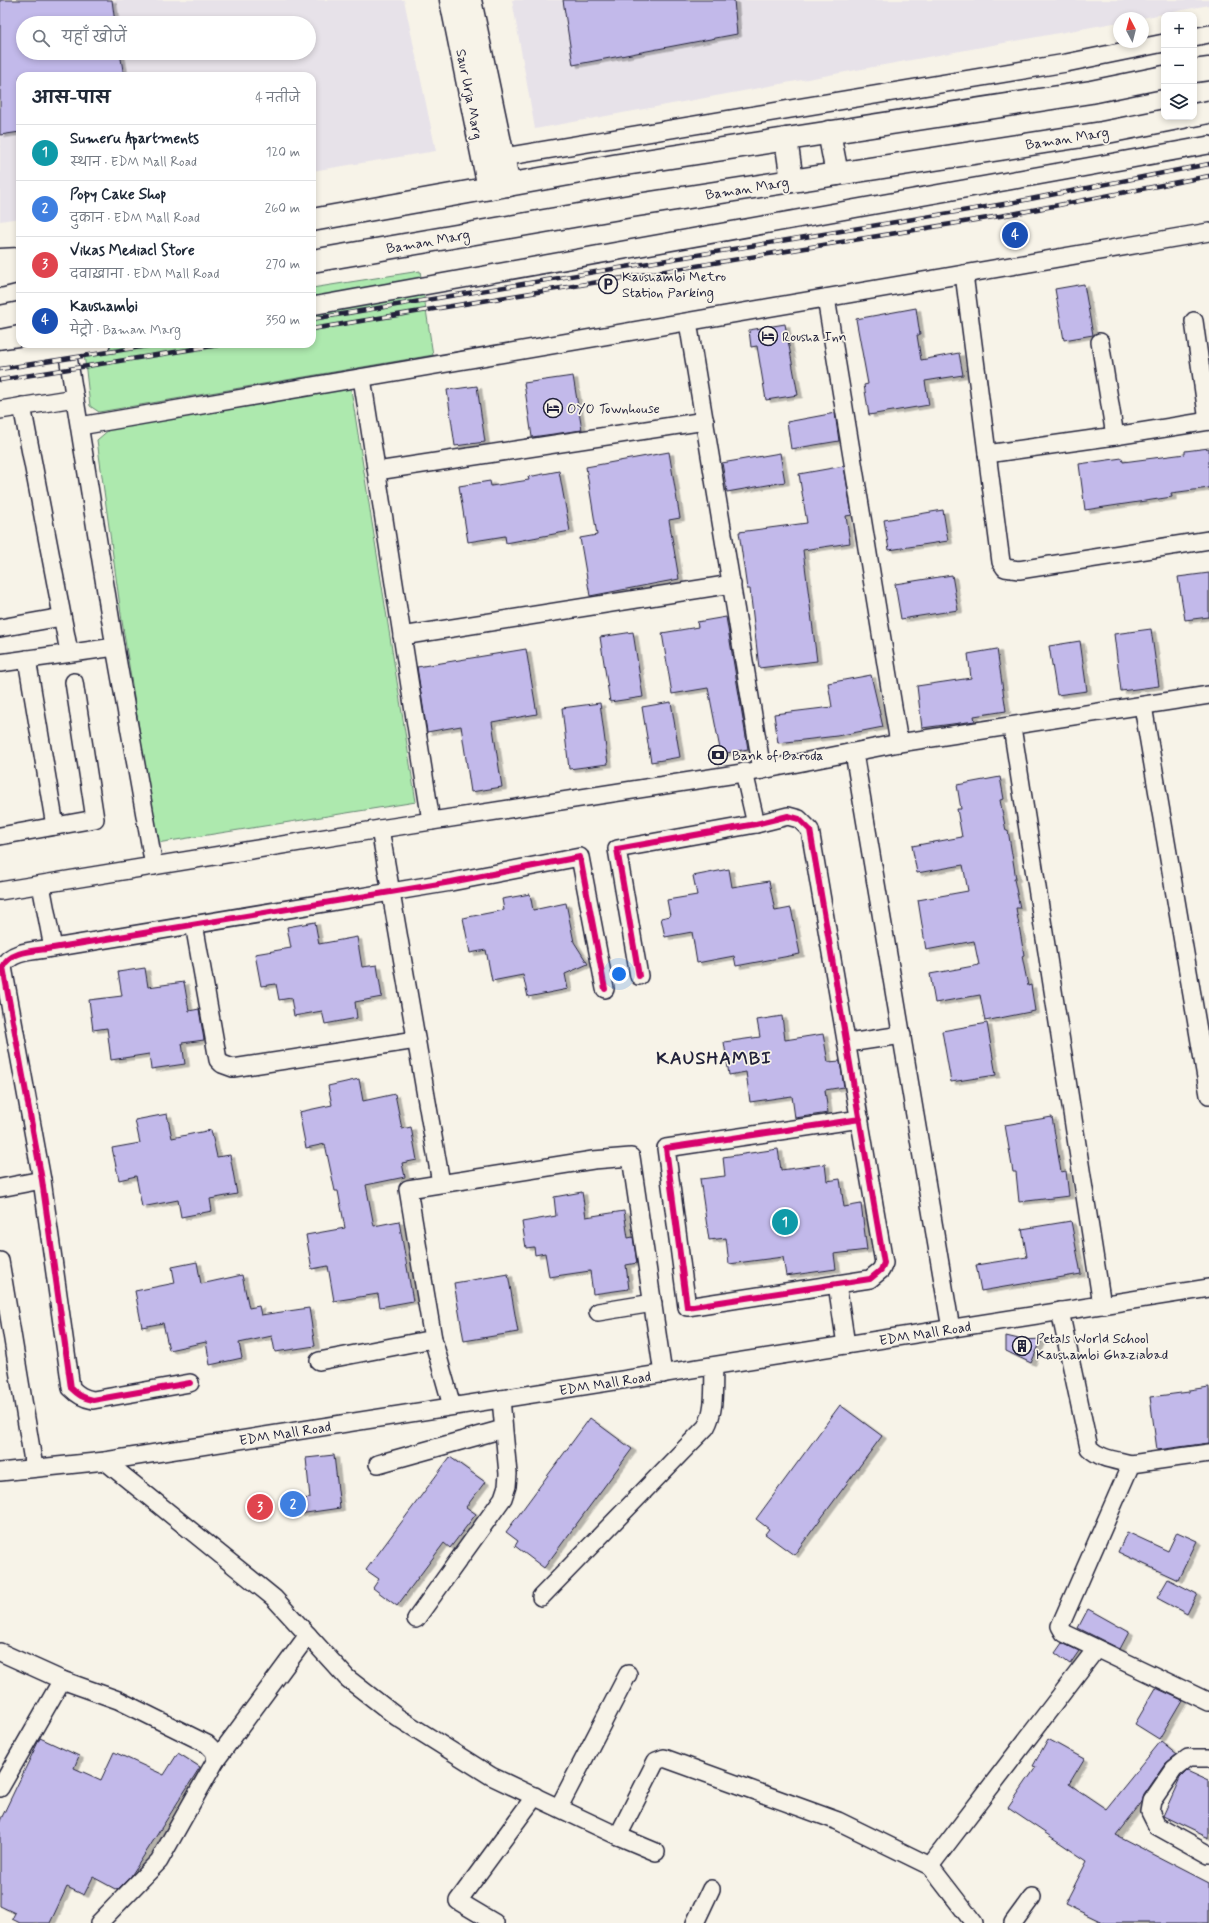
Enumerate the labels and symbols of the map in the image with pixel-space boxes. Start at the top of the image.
north arrow [1113,12,1149,48]
street label: Saur Urja Marg [451,48,487,141]
street label: Baman Marg [1024,124,1110,155]
street label: Baman Marg [704,174,790,205]
pin: 4 [1002,220,1028,250]
street label: Baman Marg [385,226,471,259]
place label: Kaushambi Metro Station Parking [622,268,726,303]
parking icon: Kaushambi Metro Station Parking [597,273,619,295]
hotel icon: Rousha Inn [757,325,779,347]
place label: Rousha Inn [782,328,847,346]
hotel icon: OYO Townhouse [542,397,564,419]
place label: OYO Townhouse [567,400,660,418]
bank icon: Bank of Baroda [707,744,729,766]
place label: Bank of Baroda [732,747,823,765]
your location [609,964,629,984]
district label: KAUSHAMBI [656,1047,772,1071]
pin: 1 [772,1207,798,1237]
street label: EDM Mall Road [878,1318,972,1350]
place label: Petals World School Kaushambi Ghaziabad [1036,1330,1168,1364]
building icon: Petals World School Kaushambi Ghaziabad [1011,1335,1033,1357]
street label: EDM Mall Road [558,1368,652,1400]
street label: EDM Mall Road [238,1418,332,1450]
pin: 2 [280,1489,306,1519]
pin: 3 [247,1492,273,1522]

